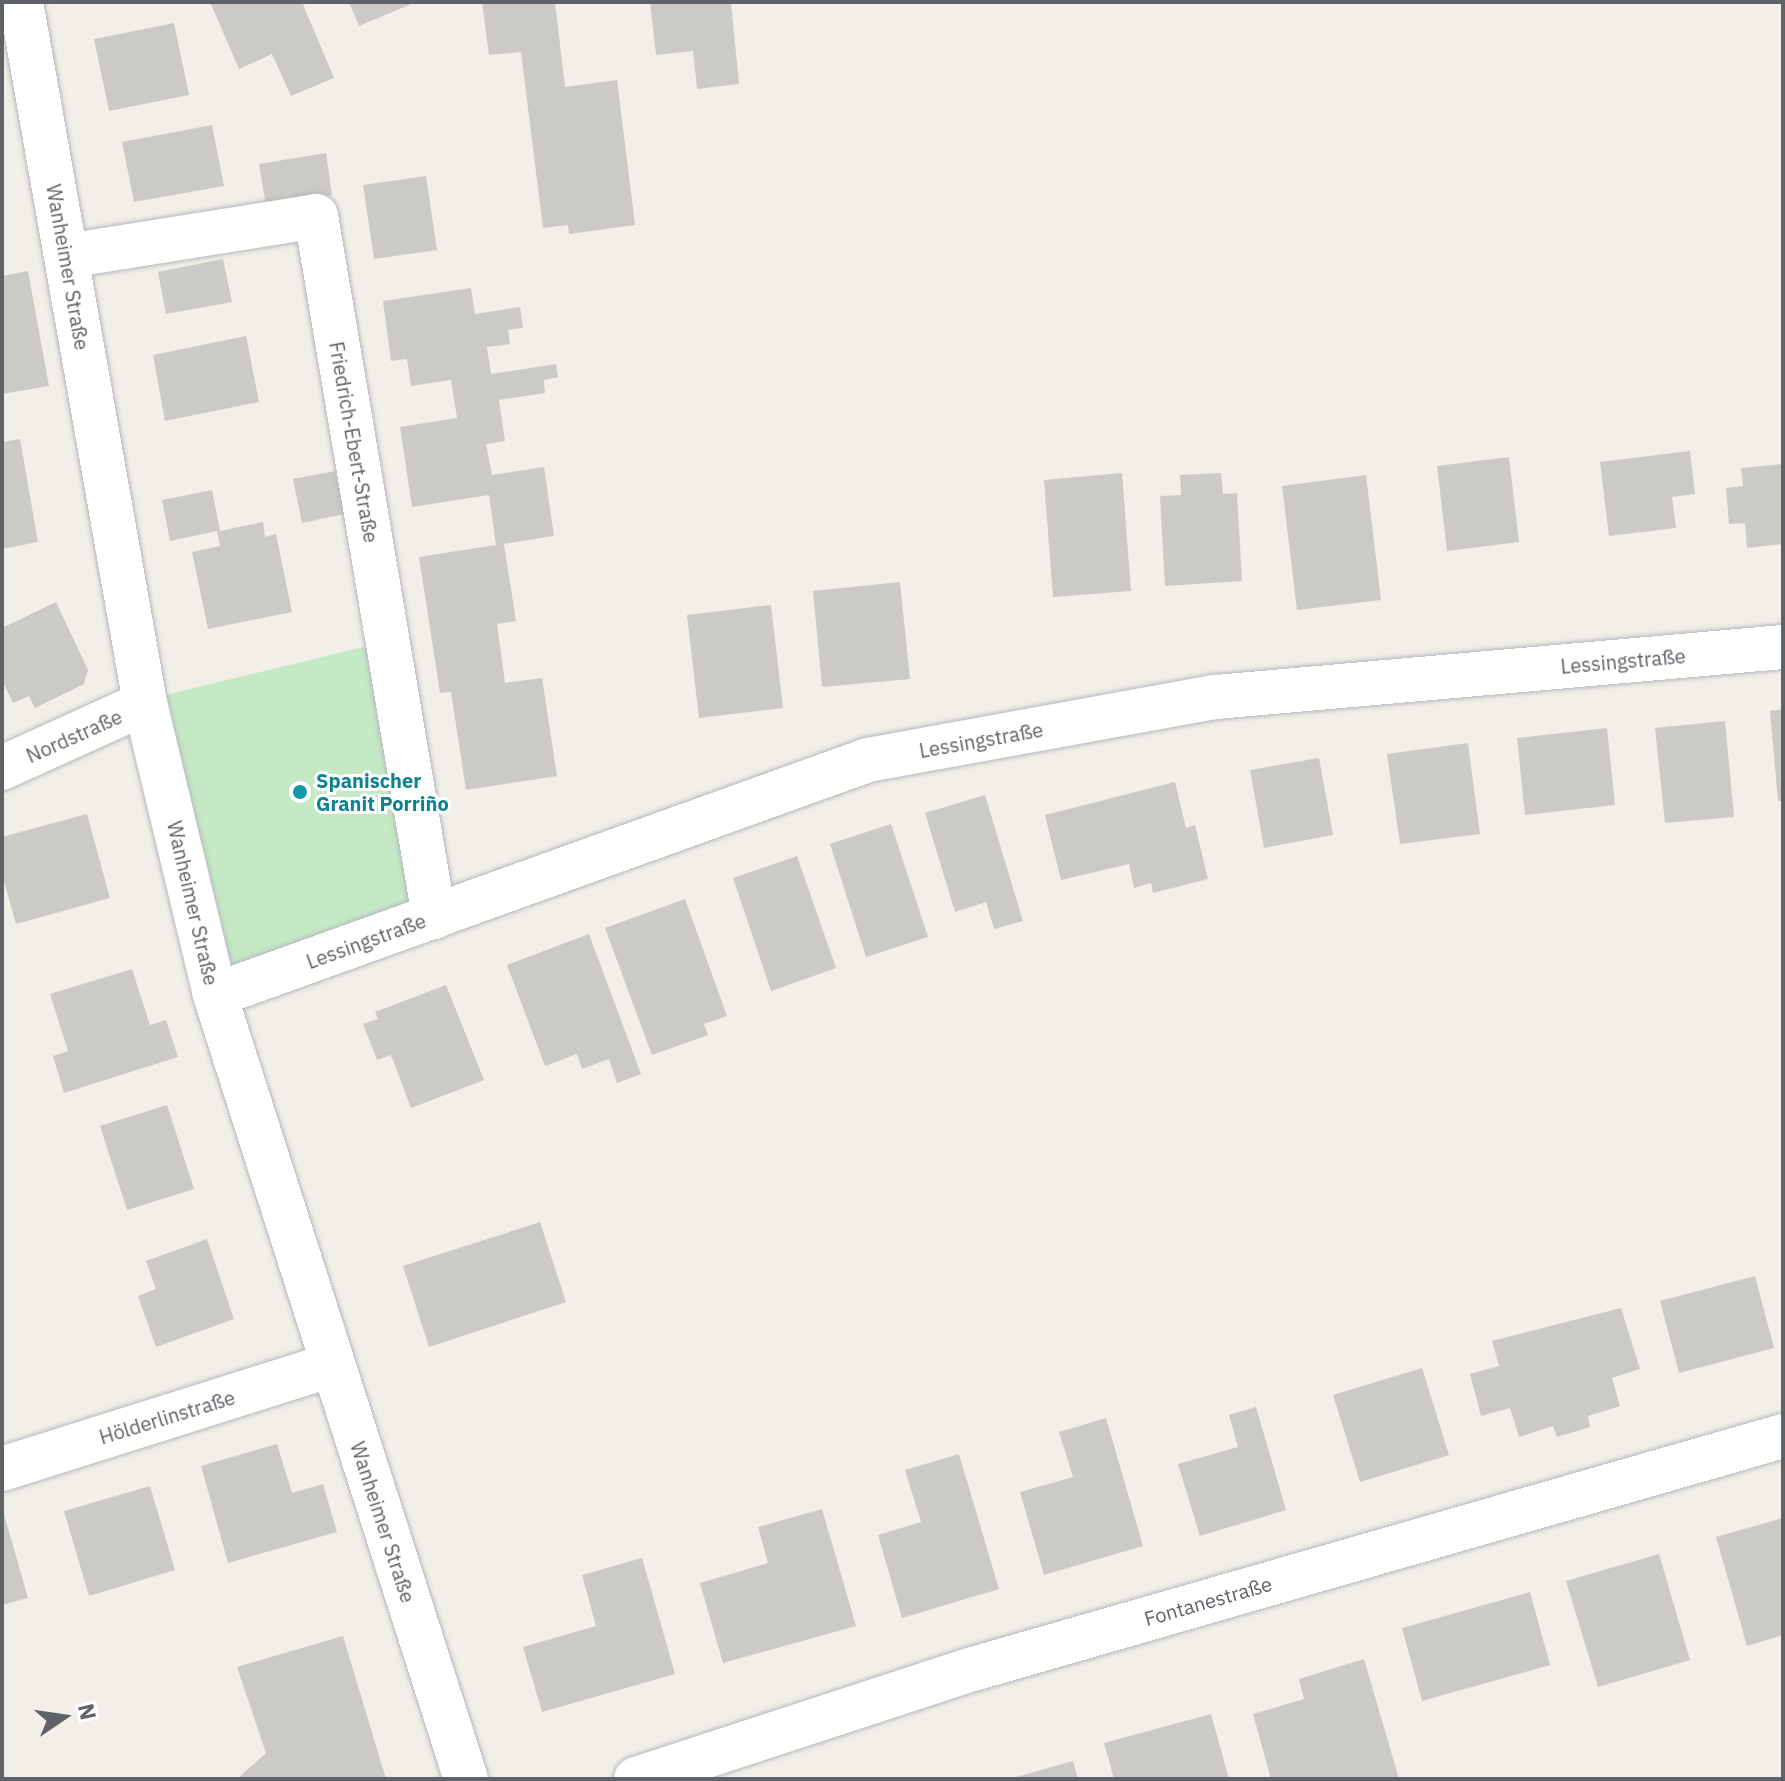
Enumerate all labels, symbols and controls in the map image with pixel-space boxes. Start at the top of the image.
street label: Wanheimer Straße [42,182,94,352]
street label: Friedrich-Ebert-Straße [324,340,384,544]
street label: Lessingstraße [1559,644,1687,678]
street label: Nordstraße [22,704,126,768]
street label: Lessingstraße [917,717,1045,763]
place label: Spanischer Granit Porriño [316,768,449,815]
marker: Spanischer Granit Porriño [291,783,309,801]
street label: Wanheimer Straße [162,819,224,987]
street label: Lessingstraße [303,908,429,974]
street label: Hölderlinstraße [96,1385,238,1449]
street label: Wanheimer Straße [346,1438,420,1606]
street label: Fontanestraße [1141,1571,1275,1631]
north arrow [24,1677,104,1757]
text: N [72,1700,104,1723]

